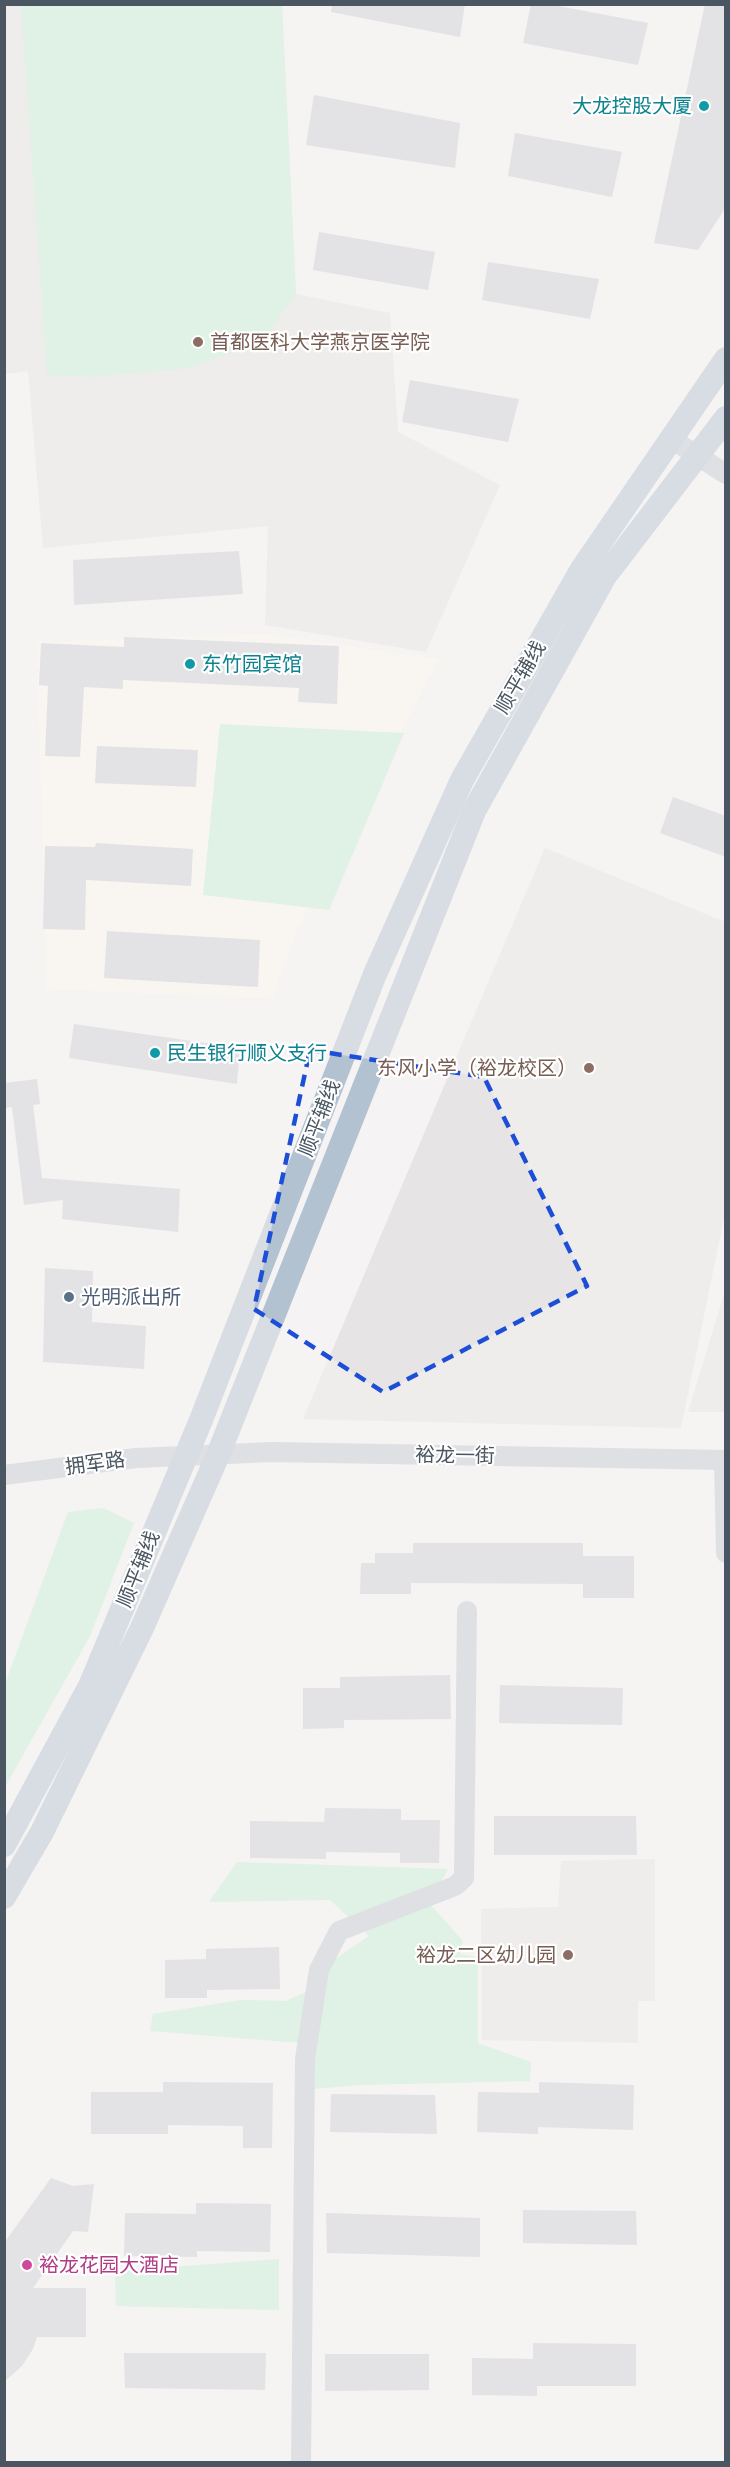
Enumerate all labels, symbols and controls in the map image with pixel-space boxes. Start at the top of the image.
place label: 大龙控股大厦 [572,94,692,118]
marker: 大龙控股大厦 [697,99,711,113]
place label: 首都医科大学燕京医学院 [210,330,430,354]
marker: 首都医科大学燕京医学院 [191,335,205,349]
street label: 顺平辅线 [490,636,550,718]
place label: 东竹园宾馆 [202,652,302,676]
marker: 东竹园宾馆 [183,657,197,671]
place label: 民生银行顺义支行 [167,1041,327,1065]
marker: 民生银行顺义支行 [148,1046,162,1060]
place label: 东风小学（裕龙校区） [377,1056,577,1080]
marker: 东风小学（裕龙校区） [582,1061,596,1075]
street label: 顺平辅线 [293,1076,345,1160]
place label: 光明派出所 [81,1285,181,1309]
marker: 光明派出所 [62,1290,76,1304]
street label: 裕龙一街 [415,1442,495,1468]
street label: 拥军路 [64,1447,126,1479]
street label: 顺平辅线 [112,1527,164,1611]
place label: 裕龙二区幼儿园 [416,1943,556,1967]
marker: 裕龙二区幼儿园 [561,1948,575,1962]
place label: 裕龙花园大酒店 [39,2253,179,2277]
marker: 裕龙花园大酒店 [20,2258,34,2272]

